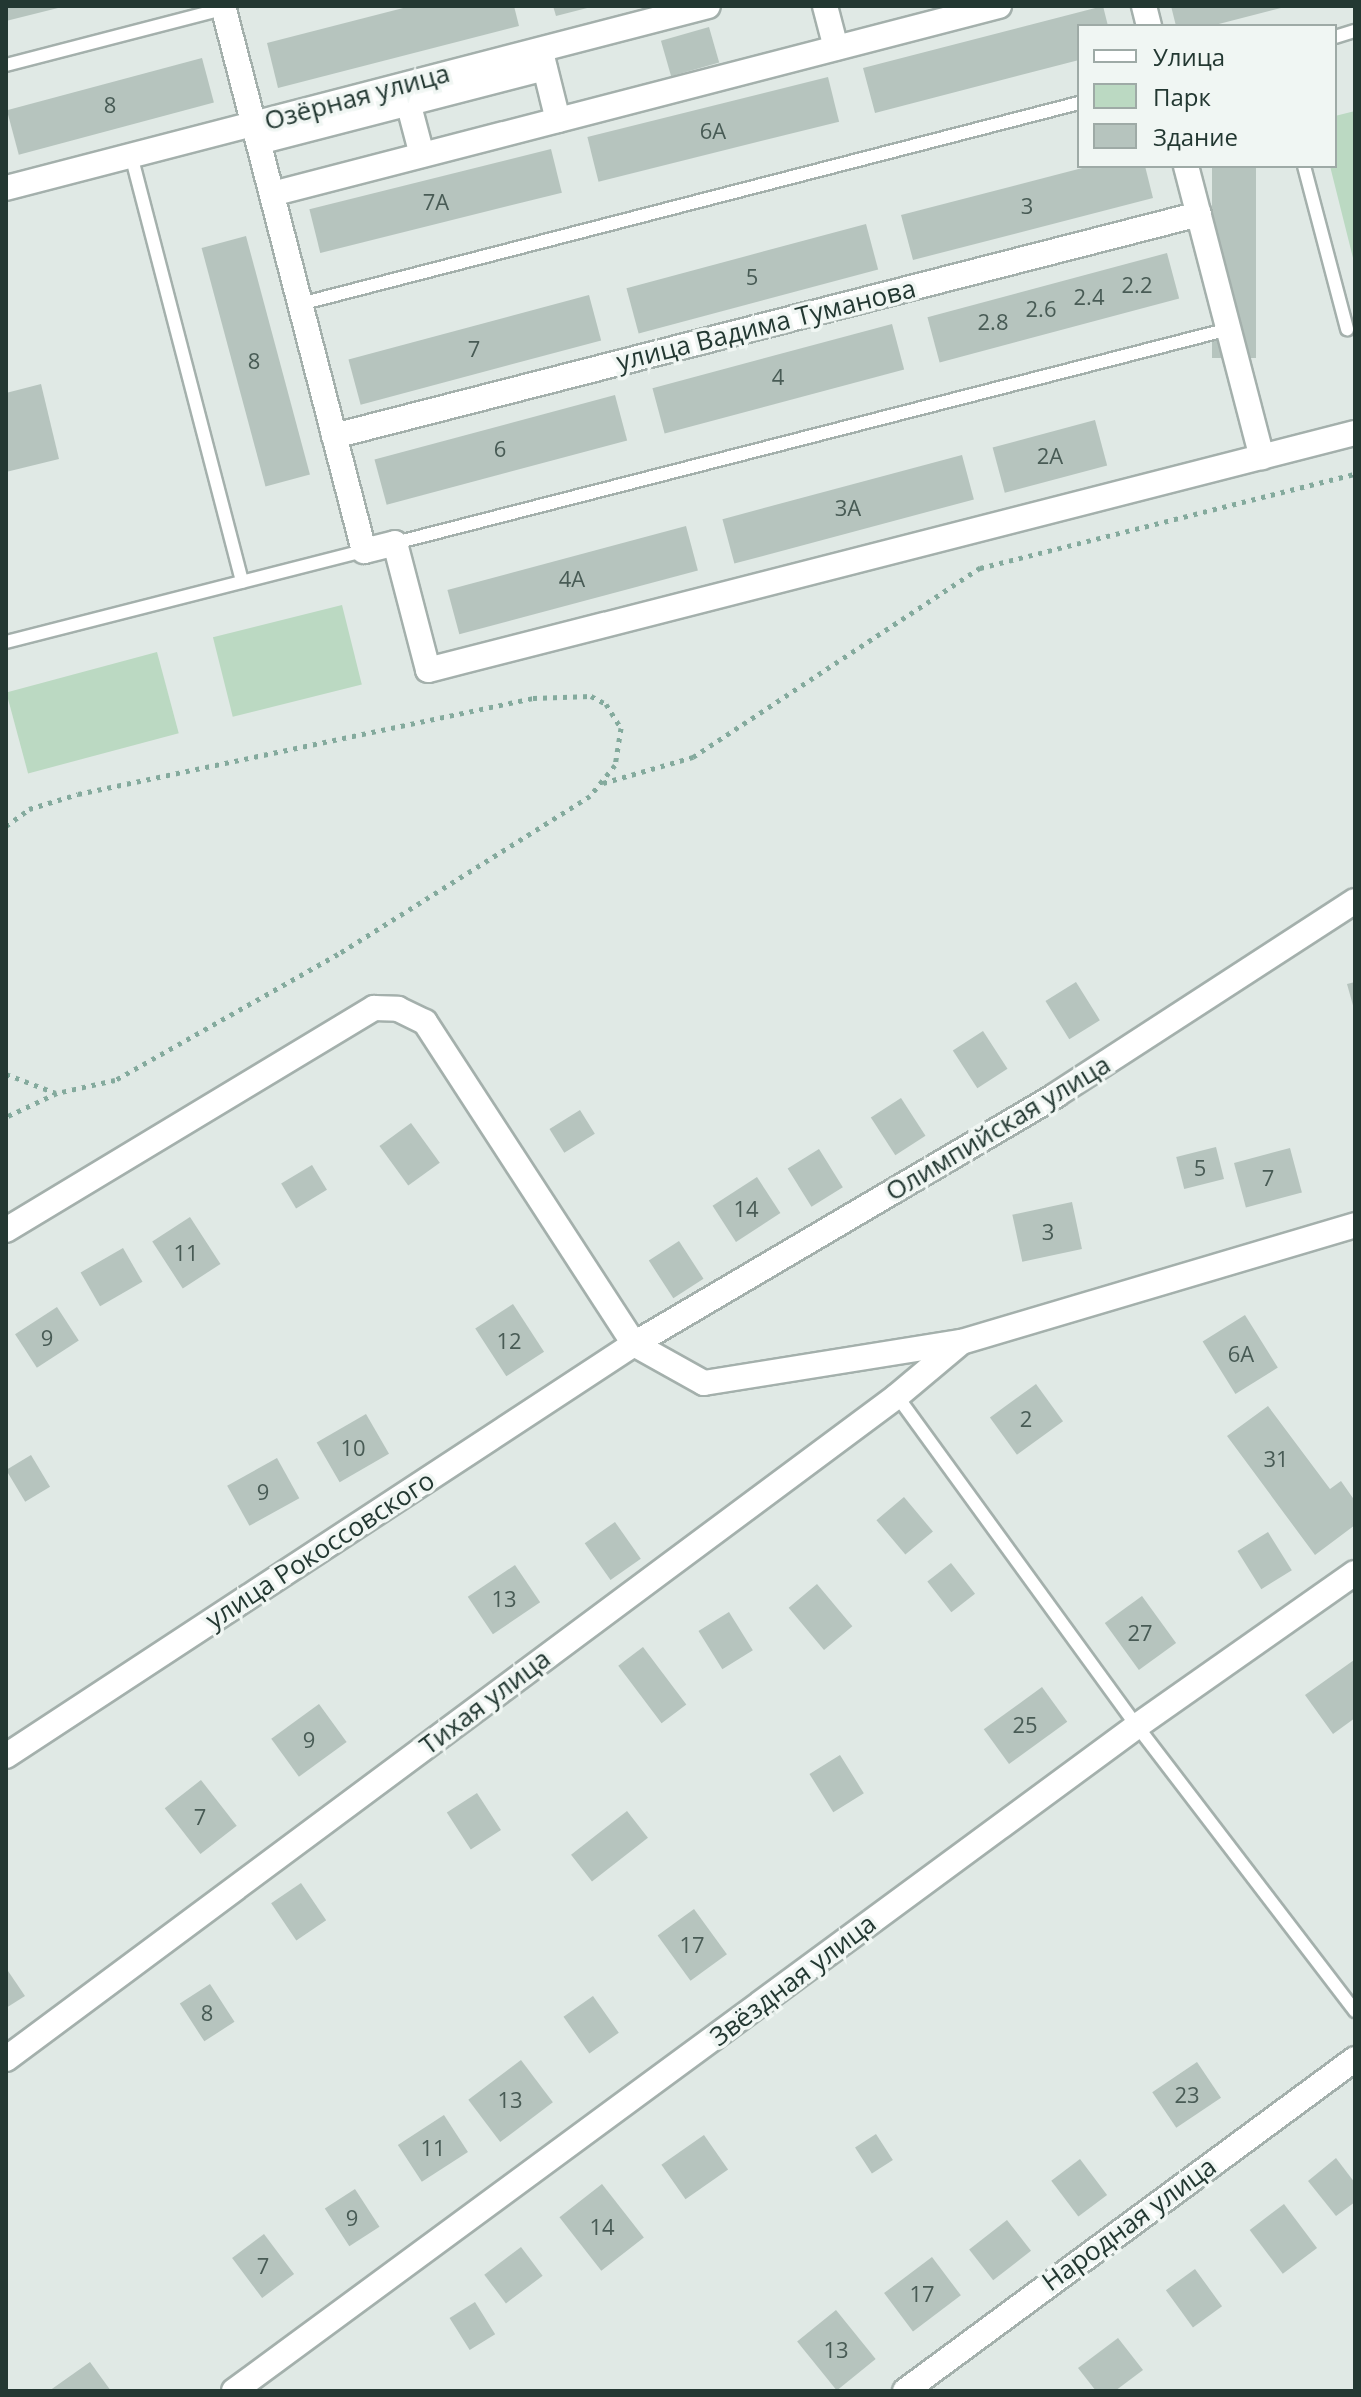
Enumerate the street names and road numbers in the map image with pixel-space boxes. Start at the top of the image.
street label: Озёрная улица [261,57,453,137]
street label: улица Вадима Туманова [613,273,919,377]
street label: Олимпийская улица [880,1049,1116,1207]
street label: улица Рокоссовского [200,1464,440,1636]
street label: Тихая улица [414,1643,556,1761]
street label: Звёздная улица [704,1908,882,2052]
street label: Народная улица [1036,2150,1222,2298]

